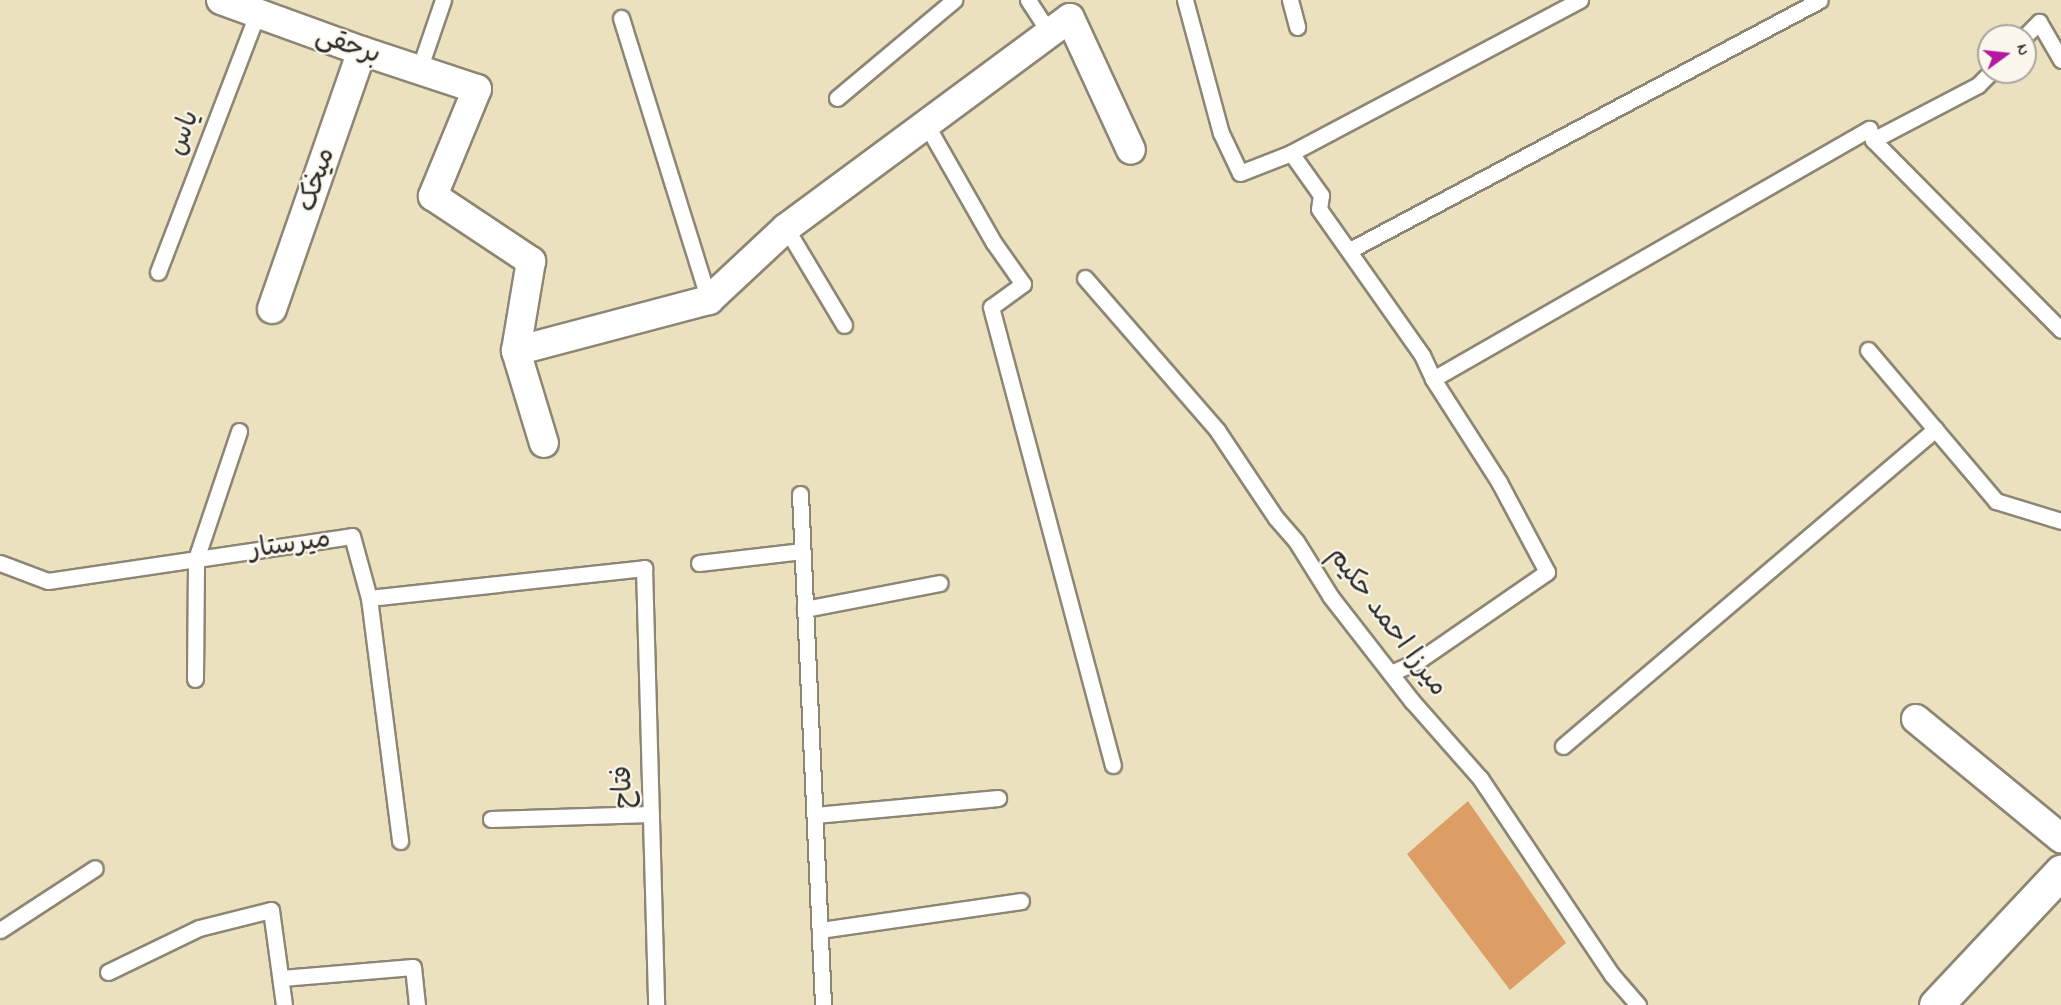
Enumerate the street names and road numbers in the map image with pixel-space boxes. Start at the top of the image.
street label: برحقی [311,20,385,72]
street label: یاس [161,106,207,160]
street label: میخک [291,144,343,216]
street label: میرستار [247,523,333,567]
street label: میرزا احمد حکیم [1320,541,1454,703]
street label: فتاح [607,765,641,809]

